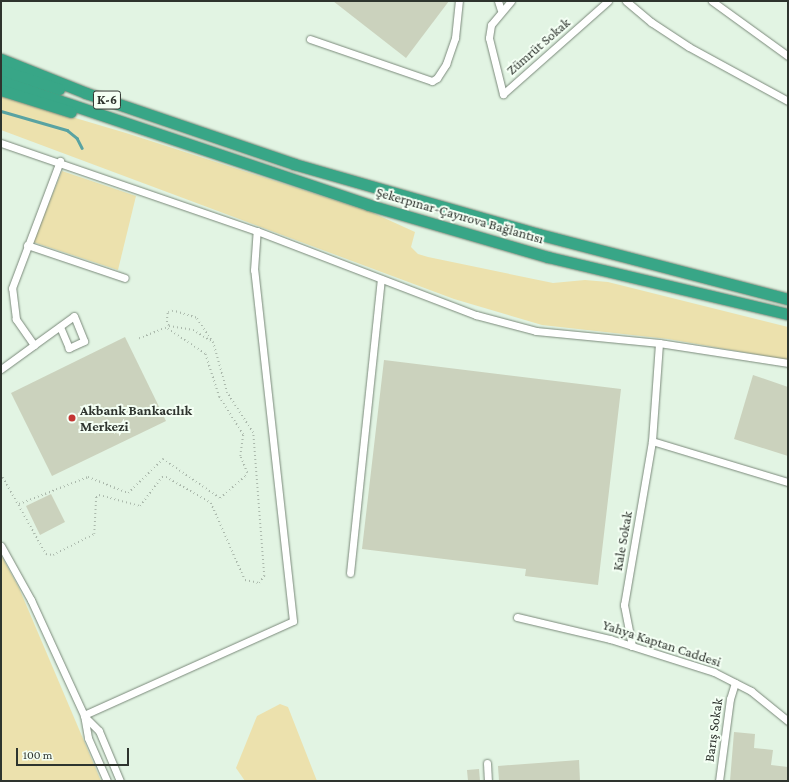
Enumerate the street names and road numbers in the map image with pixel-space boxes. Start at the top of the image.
street label: Zümrüt Sokak [503,14,573,78]
road number: K-6 [92,89,122,111]
street label: Şekerpınar-Çayırova Bağlantısı [374,183,546,247]
street label: Kale Sokak [609,510,635,572]
street label: Yahya Kaptan Caddesi [601,616,723,670]
street label: Barış Sokak [700,697,726,763]

